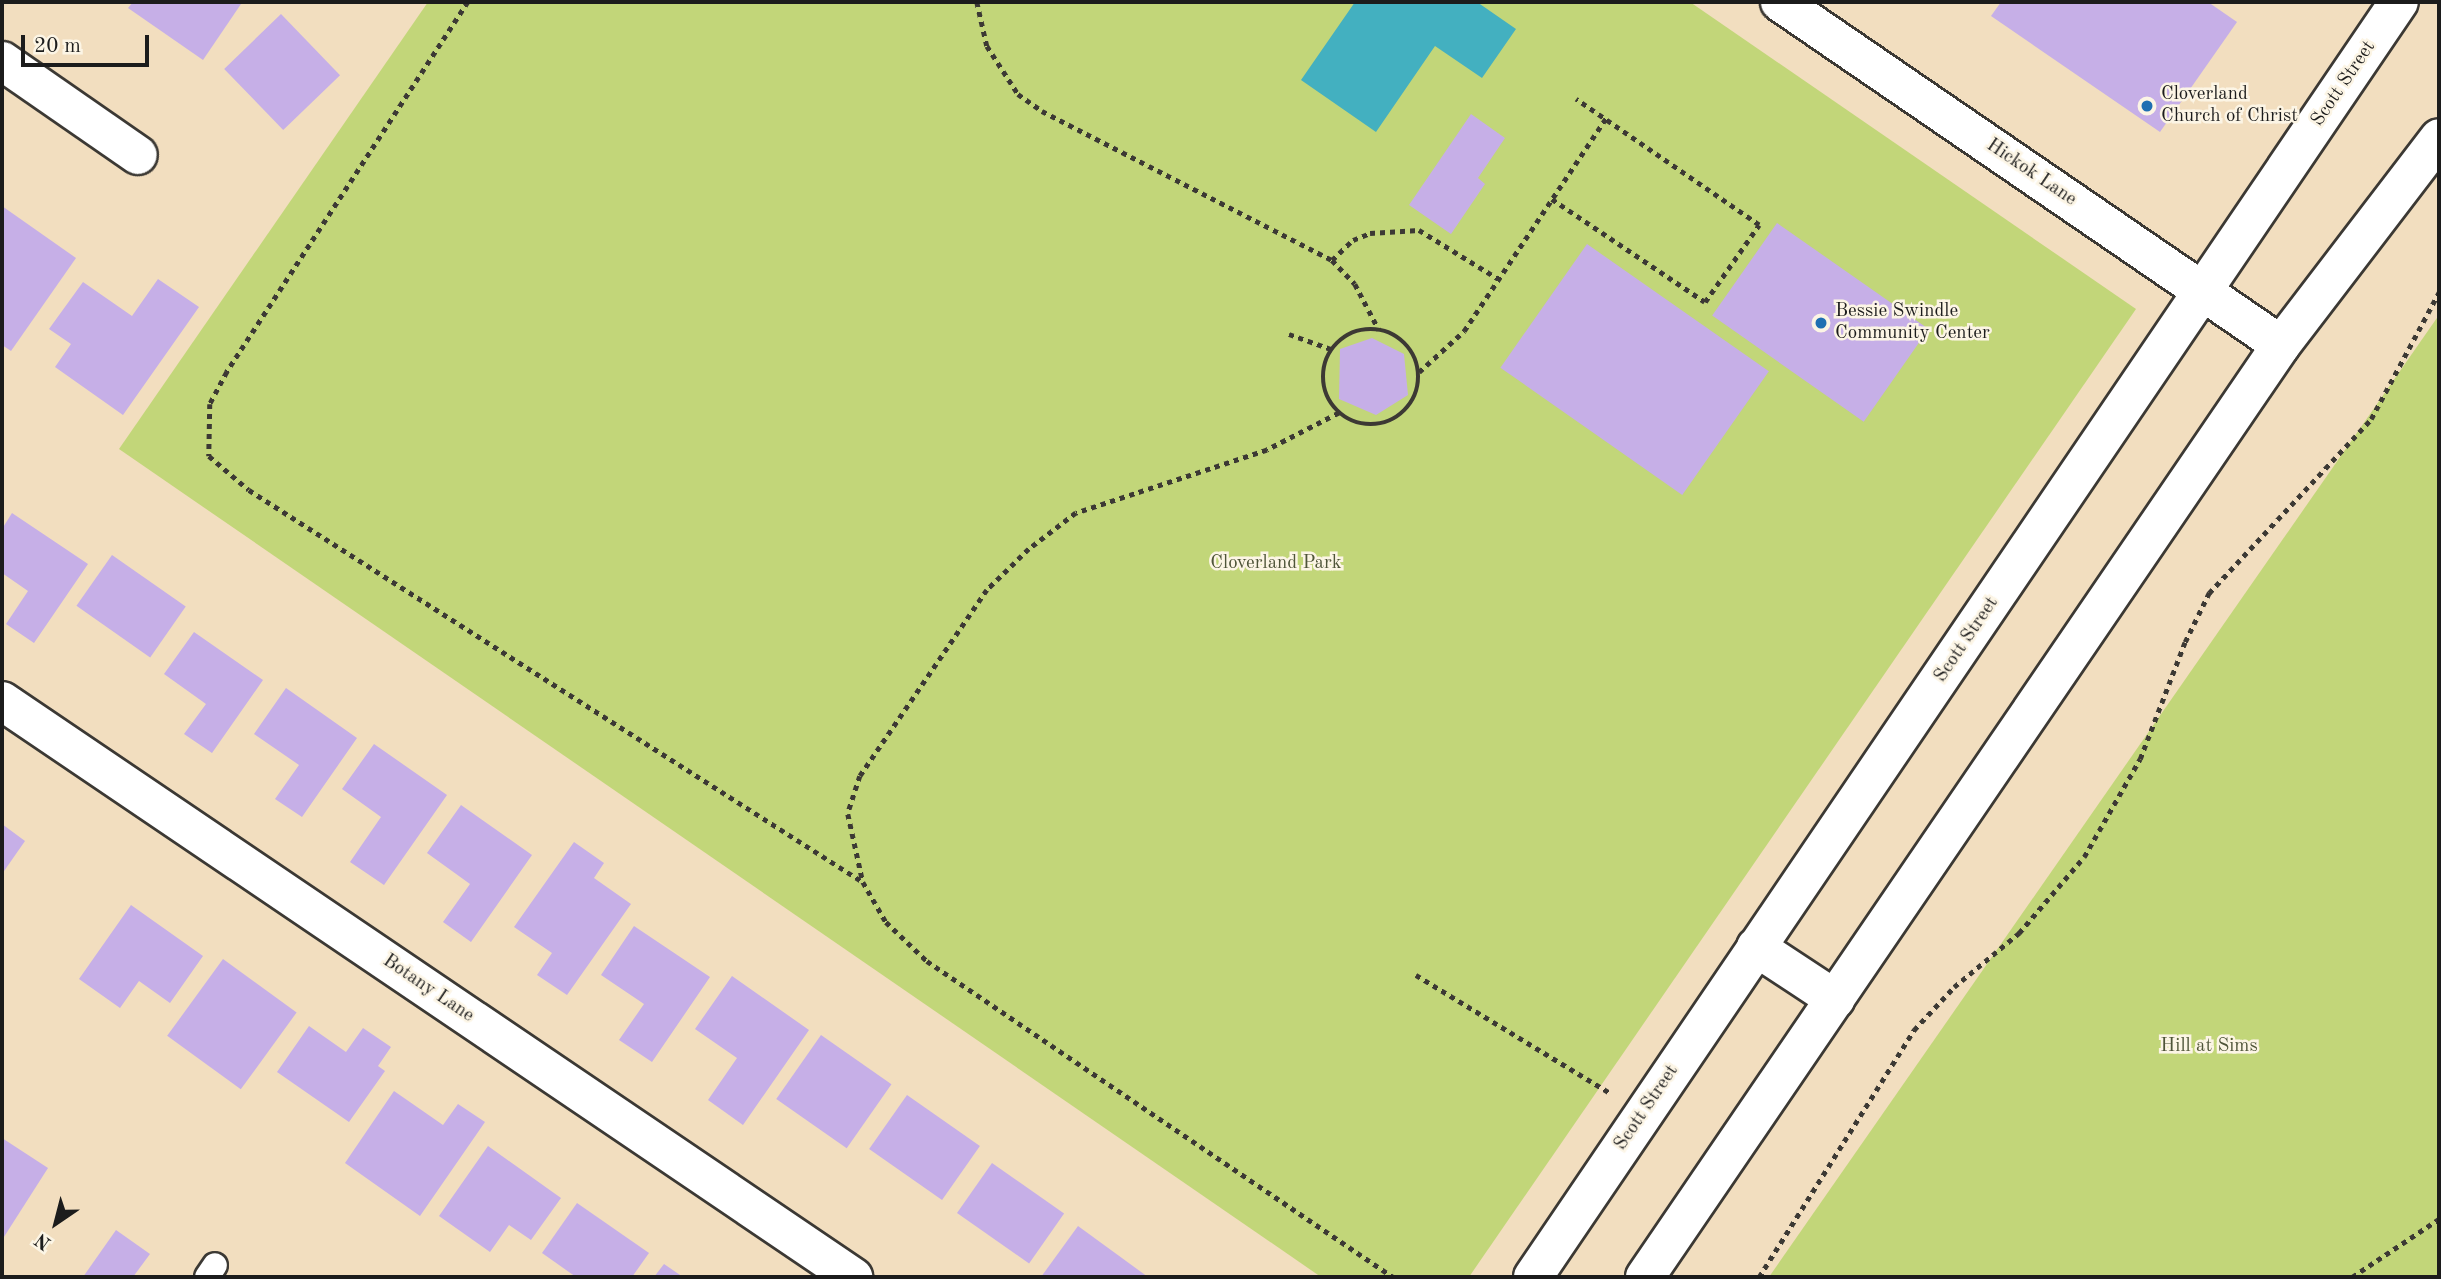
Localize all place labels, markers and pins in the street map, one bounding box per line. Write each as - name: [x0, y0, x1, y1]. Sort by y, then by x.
- place label: Cloverland Church of Christ: [2161, 84, 2298, 128]
- marker: Cloverland Church of Christ: [2139, 98, 2155, 114]
- place label: Bessie Swindle Community Center: [1835, 301, 1990, 345]
- marker: Bessie Swindle Community Center: [1813, 315, 1829, 331]

